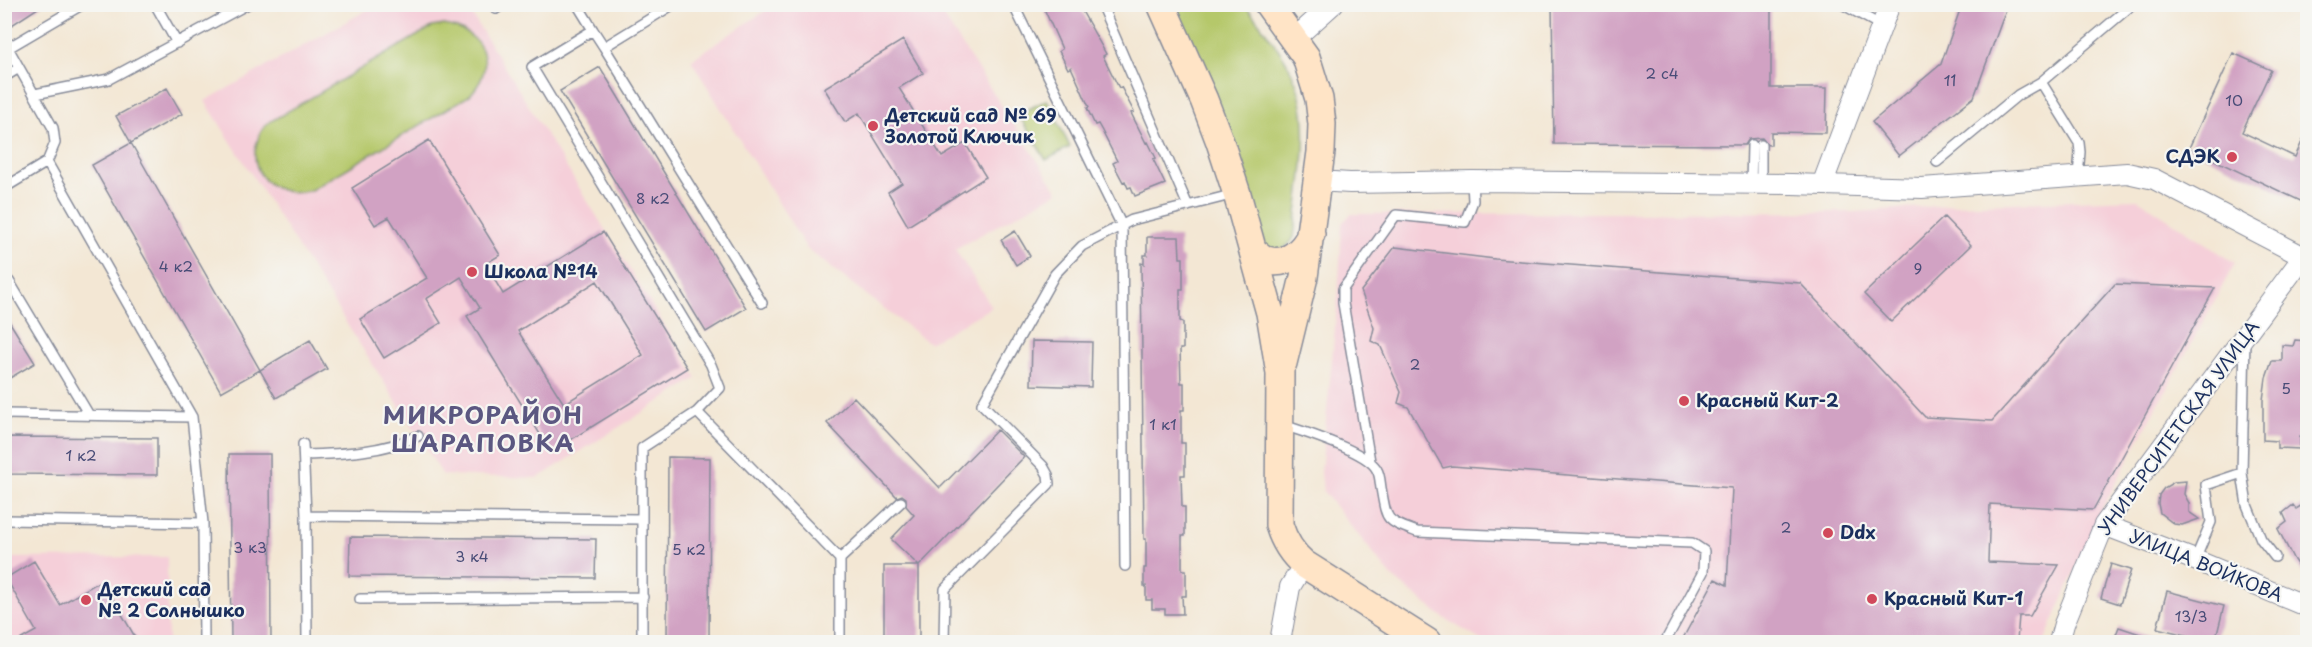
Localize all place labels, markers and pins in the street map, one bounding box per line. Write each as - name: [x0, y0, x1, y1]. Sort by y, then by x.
- place label: Детский сад № 69 Золотой Ключик: [884, 101, 1057, 149]
- marker: Детский сад № 69 Золотой Ключик: [866, 119, 880, 133]
- place label: СДЭК: [2166, 142, 2221, 169]
- marker: СДЭК: [2225, 150, 2239, 164]
- place label: Школа №14: [484, 257, 598, 284]
- marker: Школа №14: [465, 265, 479, 279]
- place label: Красный Кит-2: [1696, 386, 1839, 413]
- marker: Красный Кит-2: [1677, 394, 1691, 408]
- place label: Ddx: [1840, 518, 1876, 545]
- marker: Ddx: [1821, 526, 1835, 540]
- place label: Детский сад № 2 Солнышко: [97, 575, 245, 623]
- place label: Красный Кит-1: [1884, 584, 2024, 611]
- marker: Красный Кит-1: [1865, 592, 1879, 606]
- marker: Детский сад № 2 Солнышко: [79, 593, 93, 607]

